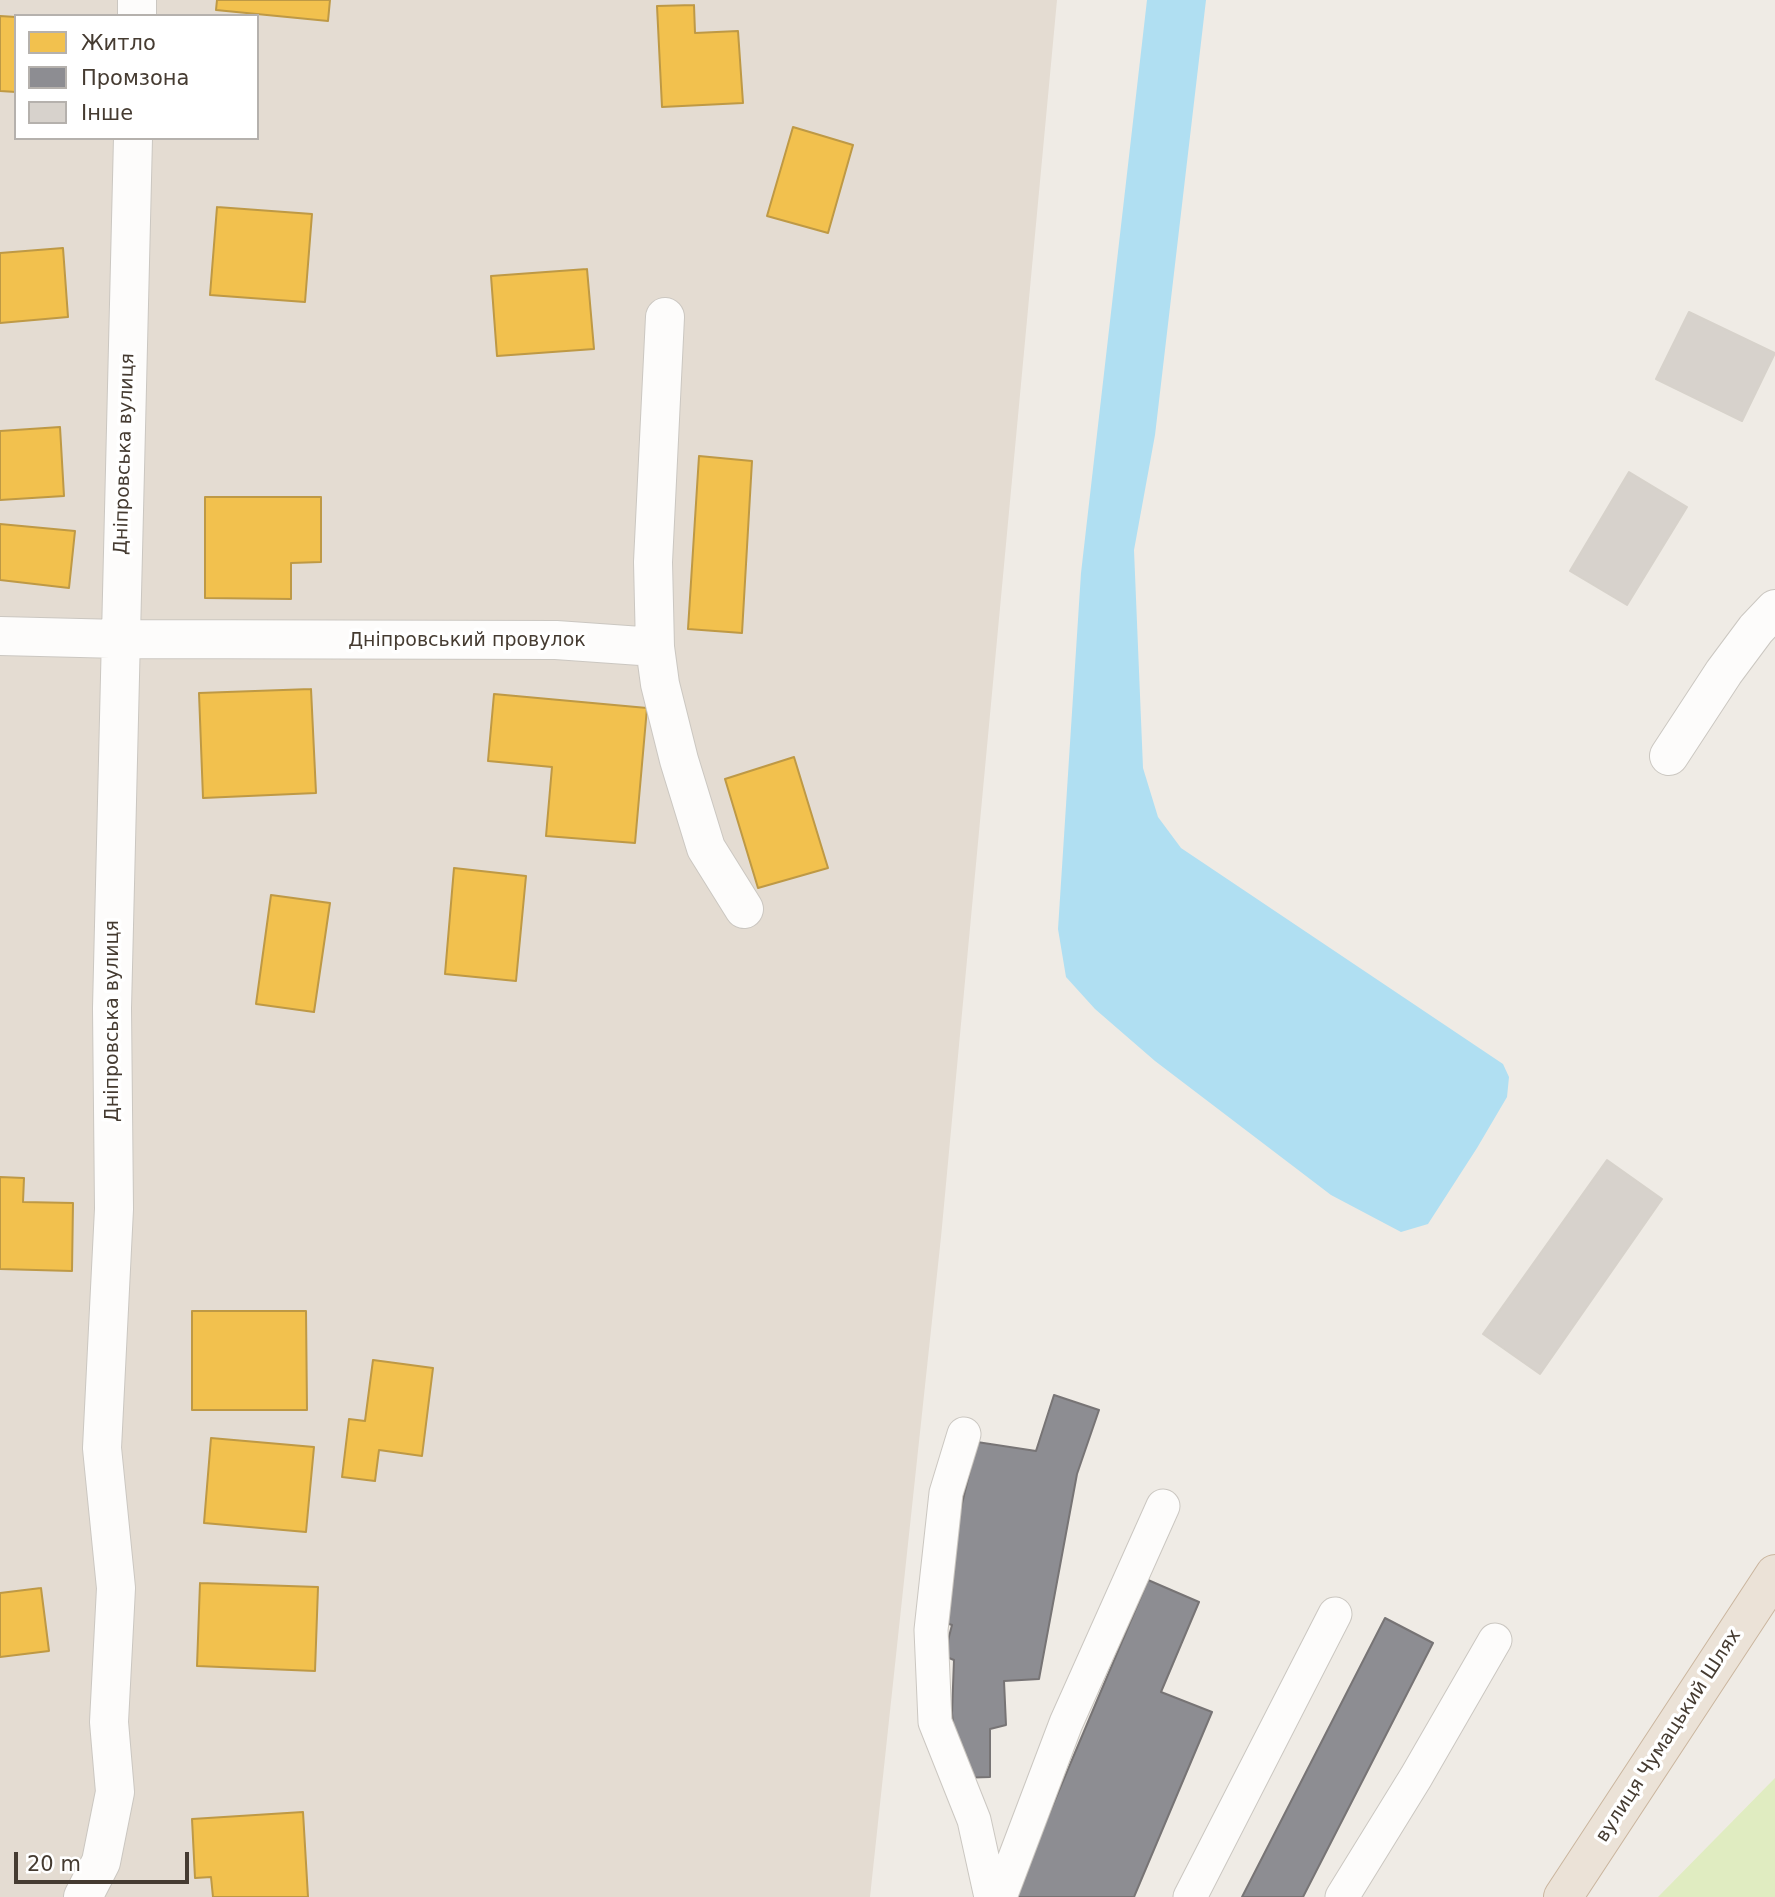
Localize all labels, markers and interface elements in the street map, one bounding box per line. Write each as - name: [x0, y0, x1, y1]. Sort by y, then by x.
- legend: [14, 14, 259, 140]
- text: Житло: [81, 31, 156, 55]
- text: Промзона: [81, 66, 189, 90]
- text: Інше: [81, 101, 133, 125]
- street label: Дніпровська вулиця: [110, 353, 140, 555]
- street label: Дніпровський провулок: [348, 630, 586, 652]
- street label: Дніпровська вулиця: [102, 920, 124, 1122]
- street label: вулиця Чумацький Шлях: [1592, 1625, 1746, 1847]
- scale bar: [18, 1838, 192, 1882]
- text: 20 m: [27, 1852, 81, 1876]

